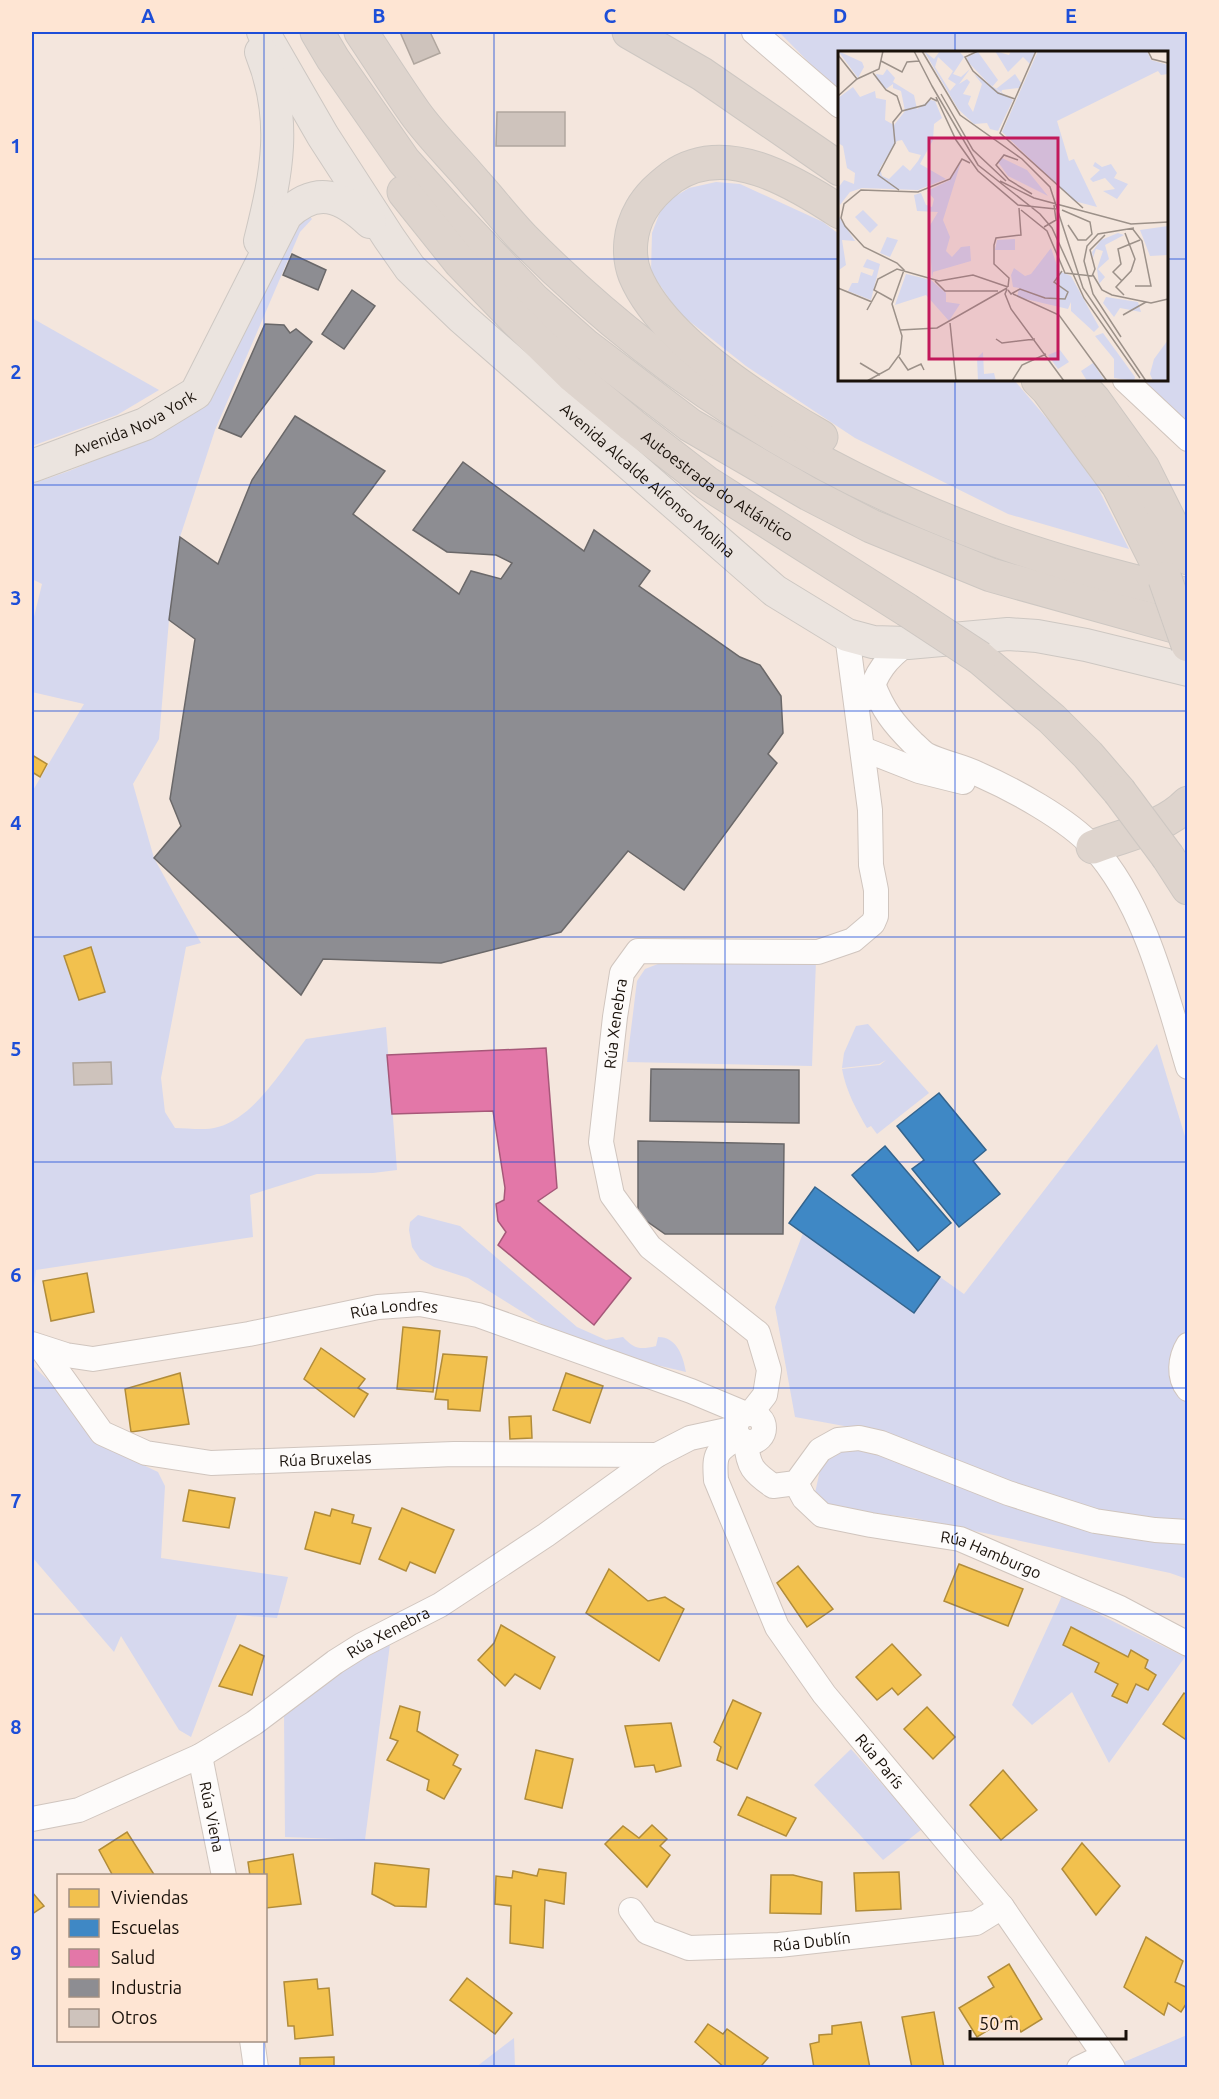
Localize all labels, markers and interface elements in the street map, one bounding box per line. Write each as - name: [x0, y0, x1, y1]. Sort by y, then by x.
- text: A: [141, 4, 155, 27]
- text: B: [372, 4, 386, 27]
- text: C: [604, 4, 617, 27]
- text: D: [833, 4, 847, 27]
- text: E: [1065, 4, 1077, 27]
- inset map: [838, 51, 1168, 381]
- text: 1: [10, 134, 22, 157]
- text: 2: [10, 360, 22, 383]
- street label: Avenida Nova York: [70, 387, 199, 459]
- street label: Avenida Alcalde Alfonso Molina: [557, 399, 739, 561]
- street label: Autoestrada do Atlántico: [638, 427, 797, 545]
- text: 3: [10, 586, 22, 609]
- text: 4: [10, 811, 22, 834]
- street label: Rúa Xenebra: [600, 977, 630, 1070]
- text: 5: [10, 1037, 22, 1060]
- text: 6: [10, 1263, 22, 1286]
- street label: Rúa Londres: [348, 1295, 440, 1322]
- street label: Rúa Bruxelas: [279, 1448, 372, 1469]
- text: 7: [10, 1489, 22, 1512]
- street label: Rúa Hamburgo: [939, 1527, 1044, 1582]
- street label: Rúa Xenebra: [343, 1603, 433, 1661]
- text: 8: [10, 1715, 22, 1738]
- street label: Rúa París: [852, 1730, 908, 1792]
- street label: Rúa Viena: [196, 1780, 228, 1854]
- legend: [57, 1874, 267, 2042]
- text: Viviendas: [111, 1887, 188, 1907]
- text: Escuelas: [111, 1917, 179, 1937]
- street label: Rúa Dublín: [772, 1928, 851, 1954]
- text: 9: [10, 1941, 22, 1964]
- text: Salud: [111, 1947, 155, 1967]
- text: Industria: [111, 1977, 182, 1997]
- scale bar: [970, 2003, 1126, 2041]
- text: Otros: [111, 2007, 157, 2027]
- text: 50 m: [979, 2013, 1019, 2033]

